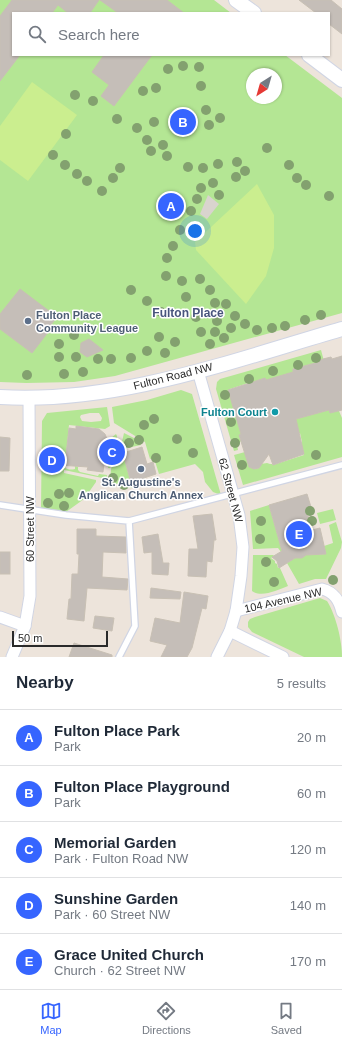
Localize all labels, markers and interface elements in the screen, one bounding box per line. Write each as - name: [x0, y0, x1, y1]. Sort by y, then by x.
- search box: [12, 12, 330, 56]
- icon: search: [26, 23, 48, 45]
- text: Search here: [58, 26, 140, 43]
- north arrow: [246, 68, 282, 104]
- pin: B: [170, 107, 196, 137]
- pin: A: [158, 191, 184, 221]
- your location: [185, 221, 205, 241]
- district label: Fulton Place: [152, 306, 224, 320]
- place label: Fulton Place Community League: [36, 309, 138, 334]
- marker: Fulton Place Community League: [23, 316, 33, 326]
- street label: Fulton Road NW: [132, 360, 214, 392]
- place label: Fulton Court: [201, 406, 267, 418]
- marker: Fulton Court: [270, 407, 280, 417]
- pin: C: [99, 437, 125, 467]
- pin: D: [39, 445, 65, 475]
- street label: 62 Street NW: [217, 457, 245, 524]
- marker: St. Augustine's Anglican Church Annex: [136, 464, 146, 474]
- place label: St. Augustine's Anglican Church Annex: [79, 476, 204, 501]
- street label: 60 Street NW: [24, 495, 36, 562]
- pin: E: [286, 519, 312, 549]
- street label: 104 Avenue NW: [243, 585, 324, 615]
- scale bar: [12, 629, 108, 648]
- text: 50 m: [18, 632, 42, 644]
- text: Nearby: [16, 673, 74, 692]
- text: 5 results: [277, 676, 326, 691]
- text: Fulton Place Park: [54, 722, 180, 739]
- text: A: [24, 730, 34, 745]
- text: 20 m: [297, 730, 326, 745]
- text: Park: [54, 739, 81, 754]
- text: Fulton Place Playground: [54, 778, 230, 795]
- text: B: [24, 786, 34, 801]
- text: 60 m: [297, 786, 326, 801]
- text: Park: [54, 795, 81, 810]
- text: Memorial Garden: [54, 834, 177, 851]
- text: C: [24, 842, 34, 857]
- text: 120 m: [290, 842, 326, 857]
- text: Park · Fulton Road NW: [54, 851, 188, 866]
- text: Sunshine Garden: [54, 890, 178, 907]
- text: D: [24, 898, 34, 913]
- text: 140 m: [290, 898, 326, 913]
- text: Park · 60 Street NW: [54, 907, 170, 922]
- text: Grace United Church: [54, 946, 204, 963]
- text: E: [25, 954, 33, 969]
- text: 170 m: [290, 954, 326, 969]
- text: Church · 62 Street NW: [54, 963, 186, 978]
- tab: Map: [40, 1000, 62, 1036]
- tab: Directions: [142, 1000, 191, 1036]
- tab: Saved: [271, 1000, 302, 1036]

